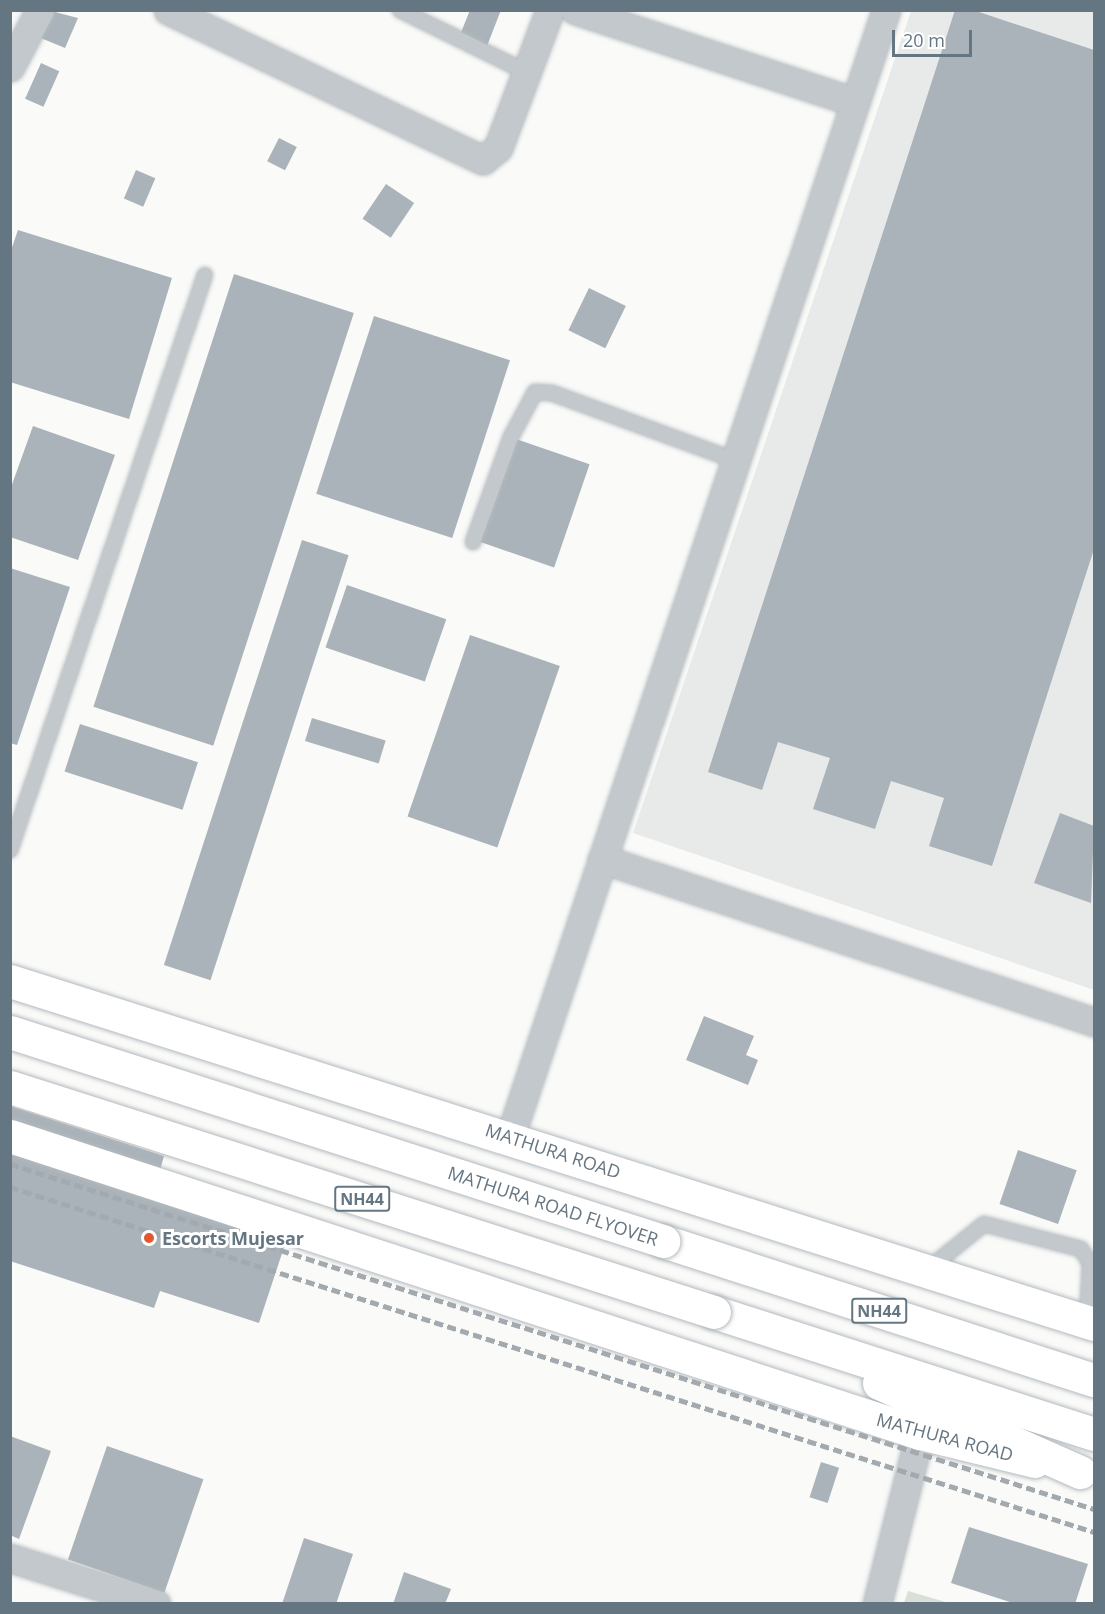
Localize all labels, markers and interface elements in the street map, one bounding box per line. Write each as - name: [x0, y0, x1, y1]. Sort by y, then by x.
- scale bar: [895, 18, 974, 56]
- text: 20 m: [903, 28, 945, 52]
- street label: MATHURA ROAD: [483, 1119, 623, 1183]
- street label: MATHURA ROAD FLYOVER: [445, 1162, 661, 1250]
- road number: NH44: [334, 1186, 391, 1212]
- place label: Escorts Mujesar: [162, 1227, 304, 1249]
- marker: Escorts Mujesar: [140, 1229, 158, 1247]
- road number: NH44: [850, 1298, 908, 1324]
- street label: MATHURA ROAD: [874, 1408, 1016, 1466]

